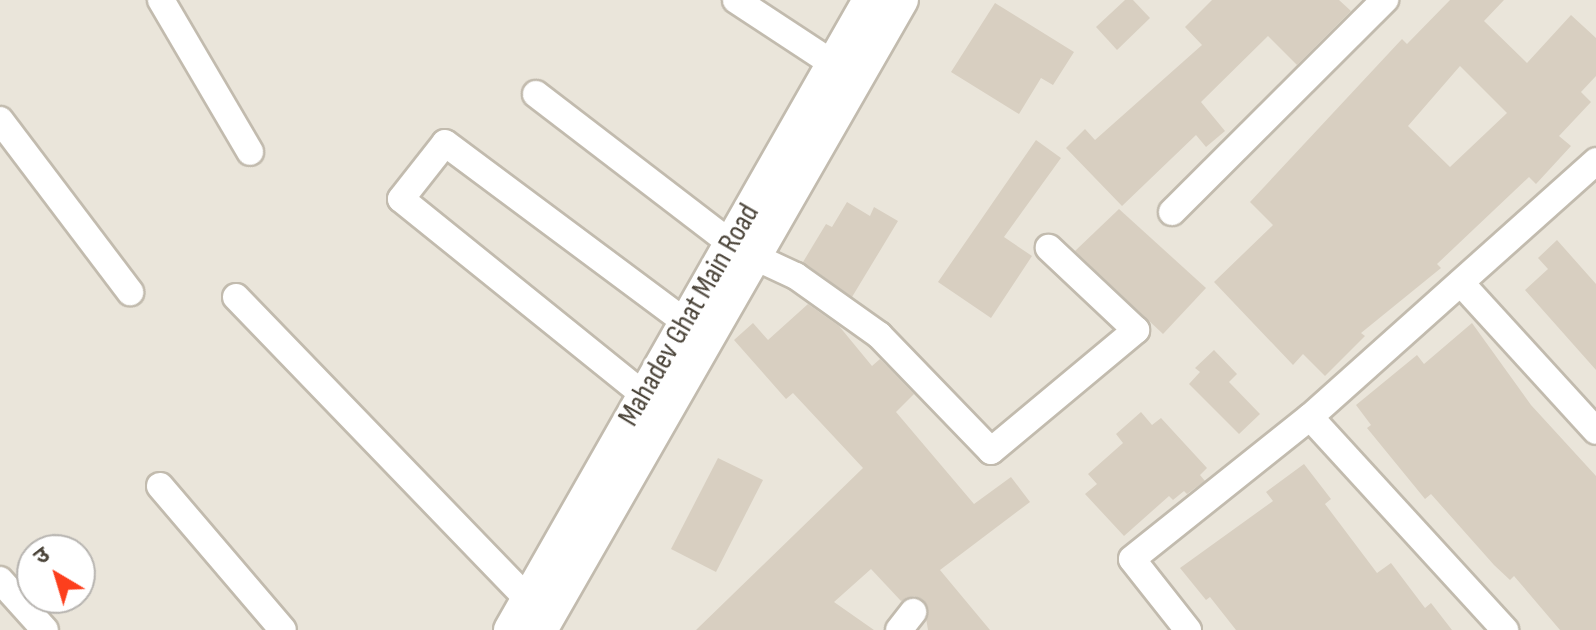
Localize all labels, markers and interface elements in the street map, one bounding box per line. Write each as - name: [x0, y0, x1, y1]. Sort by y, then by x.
- street label: Mahadev Ghat Main Road: [611, 198, 767, 432]
- north arrow: [16, 534, 96, 614]
- text: उ: [29, 542, 56, 571]

